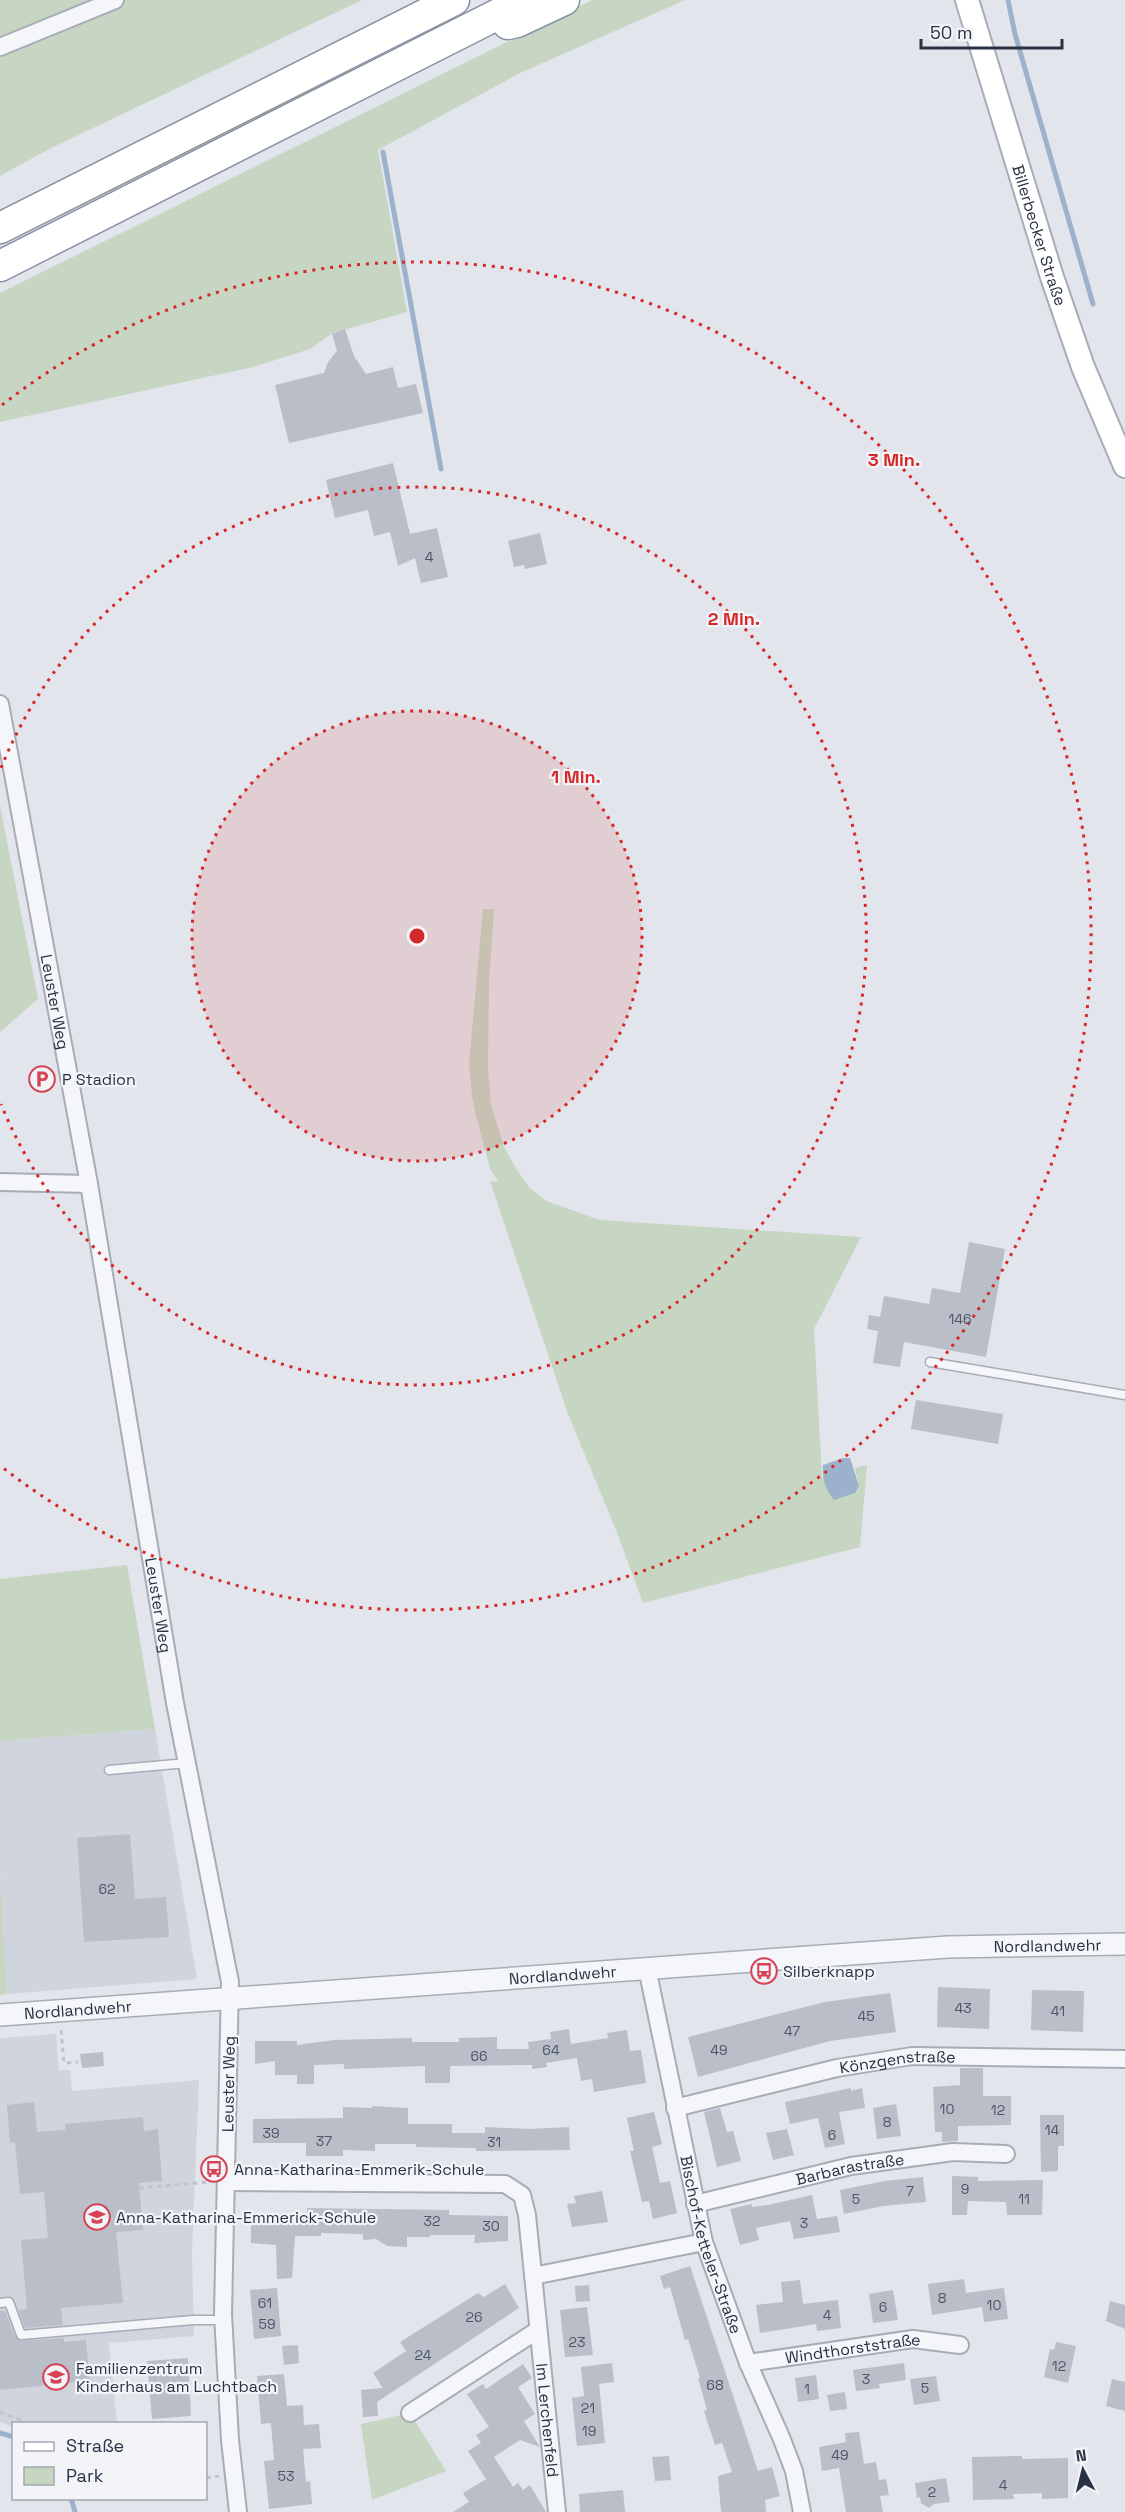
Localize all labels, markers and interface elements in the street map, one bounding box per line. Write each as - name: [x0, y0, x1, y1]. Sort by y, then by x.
- scale bar: [921, 12, 1062, 50]
- text: 50 m: [930, 21, 972, 44]
- street label: Billerbecker Straße: [1007, 162, 1071, 309]
- text: 3 Min.: [868, 448, 920, 471]
- house number: 4: [425, 548, 434, 566]
- text: 2 Min.: [708, 607, 760, 630]
- text: 1 Min.: [551, 765, 601, 788]
- centre of rings: [407, 926, 427, 946]
- street label: Leuster Weg: [36, 953, 74, 1051]
- parking icon: P Stadion: [27, 1064, 57, 1094]
- place label: P Stadion: [62, 1069, 136, 1090]
- house number: 146: [948, 1310, 972, 1328]
- street label: Leuster Weg: [140, 1556, 177, 1654]
- house number: 62: [99, 1880, 115, 1898]
- street label: Nordlandwehr: [993, 1934, 1102, 1957]
- bus stop icon: Silberknapp: [749, 1956, 779, 1986]
- street label: Nordlandwehr: [508, 1961, 617, 1989]
- place label: Silberknapp: [783, 1961, 875, 1982]
- street label: Nordlandwehr: [23, 1996, 132, 2024]
- house number: 43: [954, 1999, 972, 2017]
- house number: 41: [1051, 2002, 1065, 2020]
- house number: 45: [857, 2007, 875, 2025]
- house number: 47: [784, 2022, 800, 2040]
- street label: Leuster Weg: [217, 2036, 240, 2132]
- house number: 64: [542, 2041, 560, 2059]
- house number: 49: [710, 2041, 728, 2059]
- street label: Könzgenstraße: [838, 2046, 956, 2078]
- house number: 66: [470, 2047, 488, 2065]
- house number: 10: [940, 2100, 954, 2118]
- house number: 12: [991, 2101, 1005, 2119]
- house number: 8: [883, 2113, 892, 2131]
- house number: 14: [1045, 2121, 1060, 2139]
- house number: 39: [262, 2124, 280, 2142]
- house number: 6: [828, 2126, 836, 2144]
- house number: 37: [316, 2132, 332, 2150]
- house number: 31: [487, 2133, 501, 2151]
- street label: Barbarastraße: [793, 2149, 906, 2190]
- street label: Bischof-Ketteler-Straße: [675, 2153, 746, 2337]
- bus stop icon: Anna-Katharina-Emmerik-Schule: [199, 2154, 229, 2184]
- place label: Anna-Katharina-Emmerik-Schule: [234, 2159, 485, 2180]
- house number: 9: [961, 2180, 969, 2198]
- house number: 7: [906, 2182, 914, 2200]
- house number: 5: [852, 2190, 860, 2208]
- house number: 11: [1018, 2190, 1030, 2208]
- school or university icon: Anna-Katharina-Emmerick-Schule: [82, 2202, 112, 2232]
- place label: Anna-Katharina-Emmerick-Schule: [116, 2207, 376, 2228]
- house number: 32: [424, 2212, 440, 2230]
- house number: 3: [800, 2214, 808, 2232]
- house number: 30: [482, 2217, 500, 2235]
- house number: 8: [938, 2289, 947, 2307]
- house number: 61: [258, 2294, 272, 2312]
- house number: 10: [987, 2296, 1001, 2314]
- house number: 6: [879, 2298, 887, 2316]
- house number: 4: [823, 2306, 832, 2324]
- house number: 26: [465, 2308, 483, 2326]
- house number: 59: [259, 2315, 275, 2333]
- street label: Windthorststraße: [784, 2329, 922, 2368]
- house number: 23: [569, 2333, 585, 2351]
- house number: 24: [415, 2346, 432, 2364]
- house number: 12: [1052, 2357, 1066, 2375]
- place label: Familienzentrum Kinderhaus am Luchtbach: [76, 2358, 277, 2397]
- school or university icon: Familienzentrum Kinderhaus am Luchtbach: [41, 2362, 71, 2392]
- street label: Im Lerchenfeld: [531, 2362, 563, 2478]
- house number: 3: [862, 2370, 870, 2388]
- house number: 68: [706, 2376, 724, 2394]
- house number: 5: [921, 2379, 929, 2397]
- house number: 1: [804, 2380, 810, 2398]
- house number: 21: [581, 2399, 595, 2417]
- legend: [12, 2422, 207, 2500]
- house number: 19: [582, 2422, 596, 2440]
- text: Straße: [66, 2434, 124, 2457]
- north arrow: [1053, 2440, 1113, 2500]
- text: N: [1075, 2445, 1088, 2467]
- house number: 49: [831, 2446, 849, 2464]
- text: Park: [66, 2464, 104, 2487]
- house number: 53: [278, 2467, 294, 2485]
- house number: 4: [999, 2476, 1008, 2494]
- house number: 2: [928, 2483, 936, 2501]

